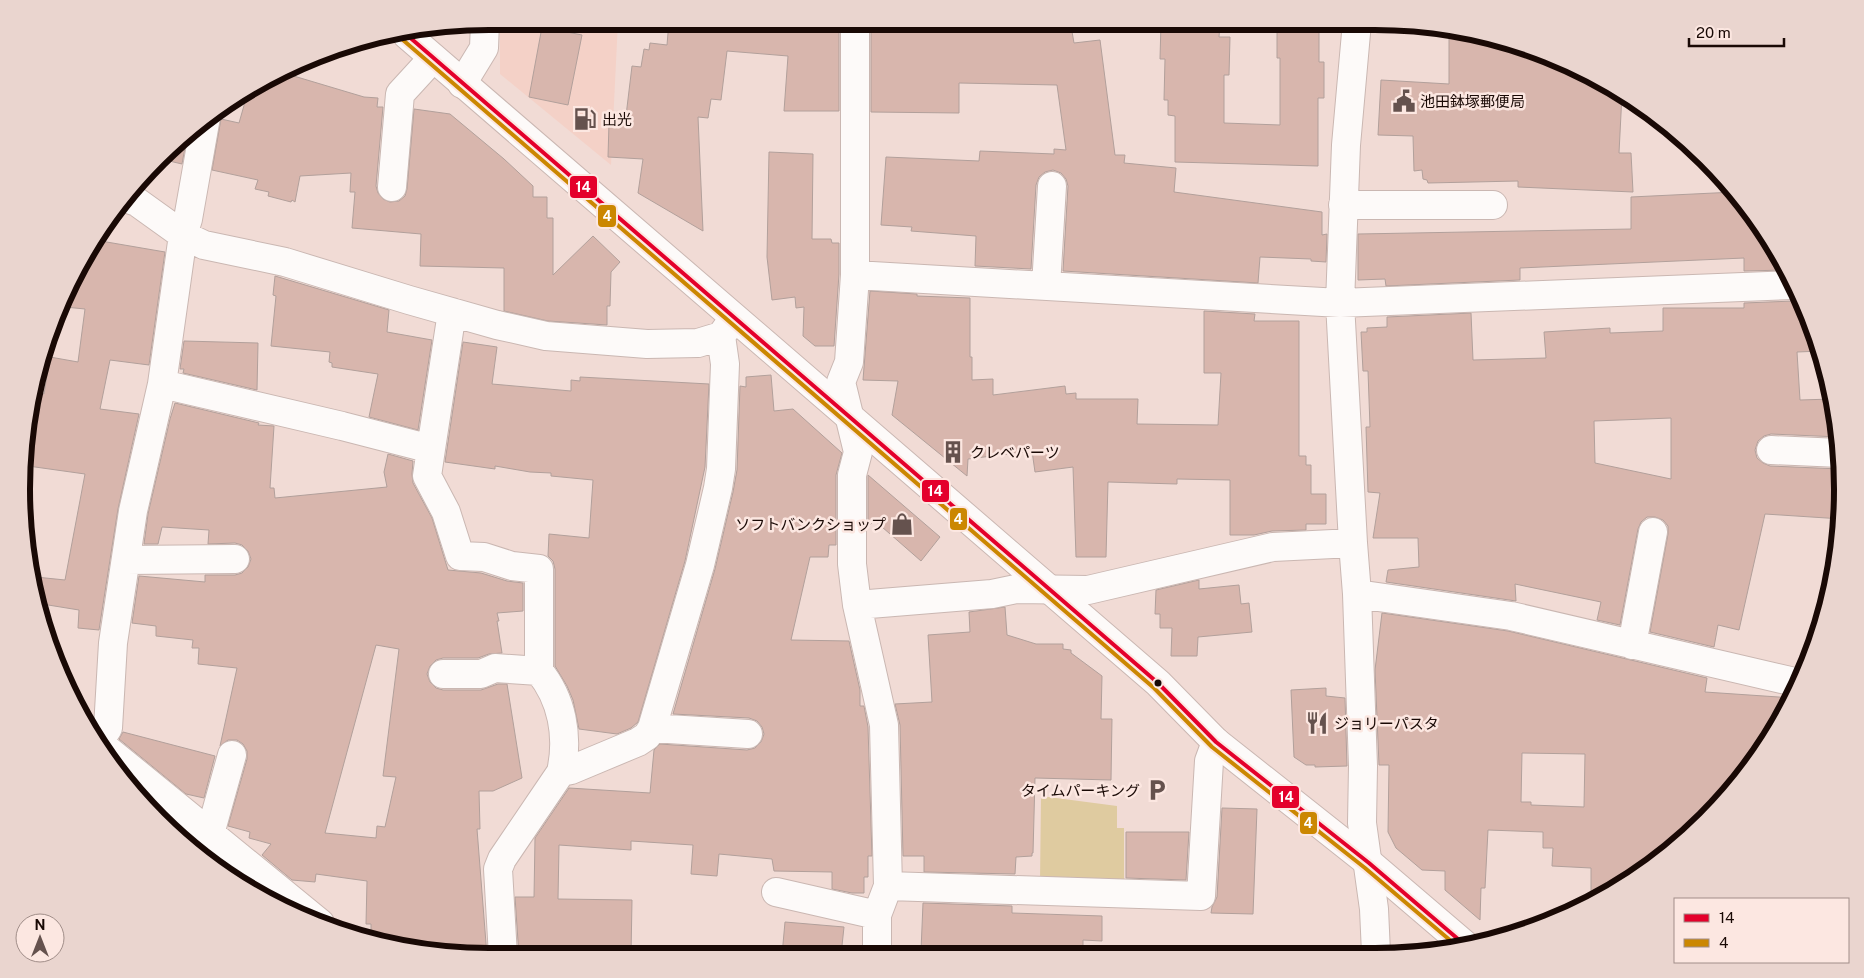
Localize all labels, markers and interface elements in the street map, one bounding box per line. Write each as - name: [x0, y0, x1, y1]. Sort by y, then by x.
- scale bar: [1689, 15, 1784, 47]
- text: 20 m: [1696, 24, 1731, 41]
- public building icon: 池田鉢塚郵便局: [1391, 88, 1417, 114]
- place label: 池田鉢塚郵便局: [1420, 93, 1525, 110]
- fuel station icon: 出光: [572, 106, 598, 132]
- place label: 出光: [602, 111, 632, 128]
- line badge: 14: [569, 175, 598, 199]
- text: 14: [575, 179, 591, 195]
- line badge: 4: [597, 204, 617, 228]
- text: 4: [602, 208, 612, 224]
- building icon: クレベパーツ: [940, 439, 966, 465]
- place label: クレベパーツ: [970, 444, 1060, 461]
- line badge: 14: [921, 479, 950, 503]
- text: 14: [927, 483, 943, 499]
- line badge: 4: [949, 507, 968, 531]
- shop icon: ソフトバンクショップ: [889, 511, 915, 537]
- text: 4: [953, 511, 963, 527]
- place label: ソフトバンクショップ: [735, 516, 886, 533]
- unlabelled marker: [1153, 678, 1163, 688]
- restaurant icon: ジョリーパスタ: [1304, 710, 1330, 736]
- place label: ジョリーパスタ: [1334, 715, 1439, 732]
- parking icon: タイムパーキング: [1144, 777, 1170, 803]
- place label: タイムパーキング: [1021, 782, 1140, 799]
- line badge: 14: [1271, 785, 1300, 809]
- text: 14: [1278, 789, 1294, 805]
- line badge: 4: [1299, 811, 1318, 835]
- text: 4: [1303, 815, 1313, 831]
- legend: [1674, 898, 1849, 963]
- text: 14: [1719, 909, 1735, 926]
- north arrow: [15, 913, 65, 963]
- text: N: [35, 917, 45, 933]
- text: 4: [1719, 934, 1728, 951]

